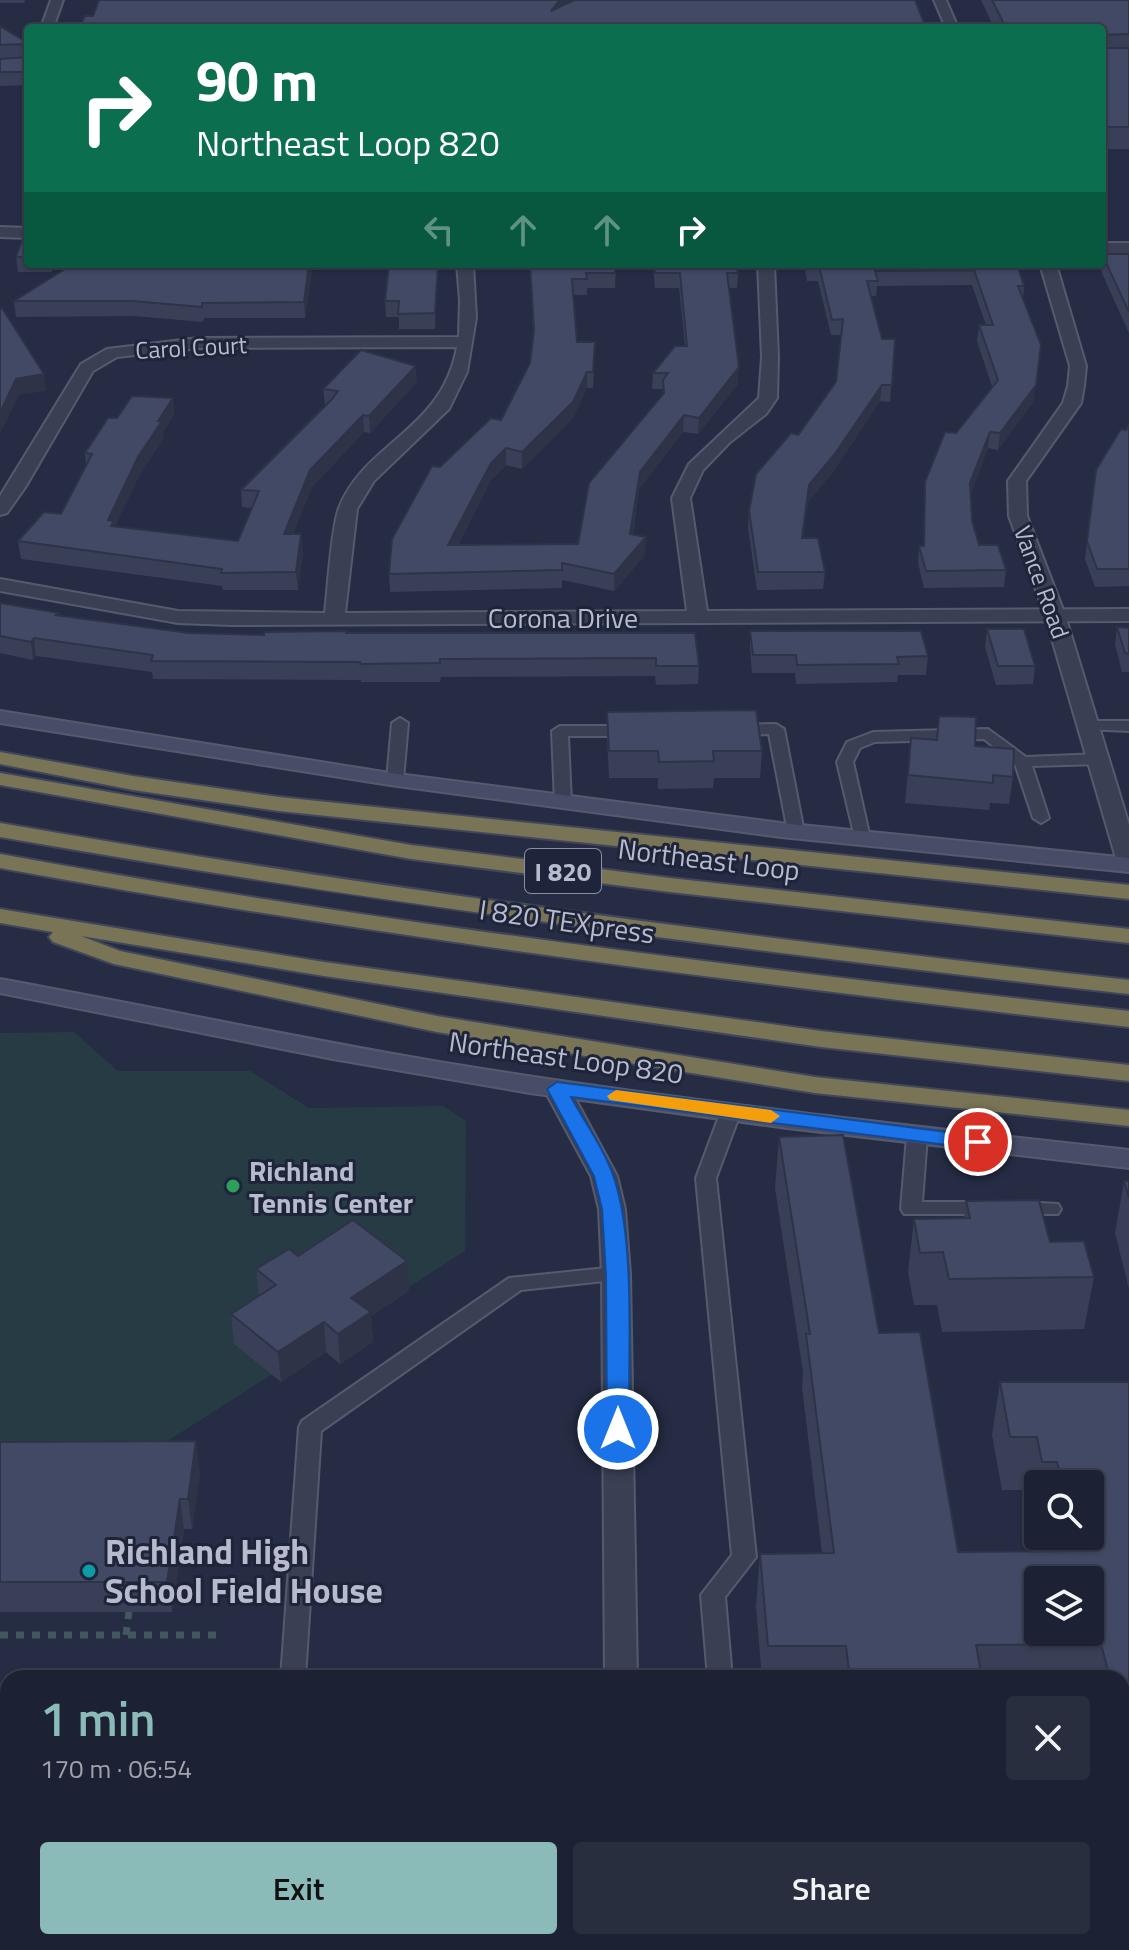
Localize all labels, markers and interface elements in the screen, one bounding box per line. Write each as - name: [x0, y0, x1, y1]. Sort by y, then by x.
- text: 90 m: [196, 38, 318, 123]
- icon: right: [64, 56, 168, 160]
- text: Northeast Loop 820: [196, 115, 500, 170]
- icon: left: [417, 208, 461, 252]
- icon: ahead: [501, 208, 545, 252]
- icon: ahead: [585, 208, 629, 252]
- icon: right: [669, 208, 713, 252]
- street label: Carol Court: [134, 326, 248, 368]
- street label: Vance Road: [1005, 520, 1079, 644]
- street label: Corona Drive: [488, 596, 638, 639]
- street label: Northeast Loop: [616, 827, 802, 891]
- road number: I 820: [525, 849, 601, 893]
- street label: I 820 TEXpress: [477, 887, 657, 955]
- street label: Northeast Loop 820: [446, 1019, 686, 1095]
- pin: [944, 1108, 1012, 1176]
- icon: arrive: [956, 1120, 1000, 1164]
- place label: Richland Tennis Center: [249, 1149, 413, 1224]
- marker: Richland Tennis Center: [224, 1177, 242, 1195]
- position arrow: [576, 1387, 660, 1471]
- map controls: [1024, 1470, 1104, 1646]
- button: search: [1024, 1470, 1104, 1550]
- place label: Richland High School Field House: [105, 1525, 383, 1616]
- marker: Richland High School Field House: [80, 1562, 98, 1580]
- button: layers: [1024, 1566, 1104, 1646]
- text: 1 min: [40, 1682, 155, 1755]
- button: close: [1006, 1696, 1090, 1780]
- text: 170 m · 06:54: [40, 1749, 192, 1788]
- button: Exit: [40, 1842, 557, 1934]
- button: Share: [573, 1842, 1090, 1934]

